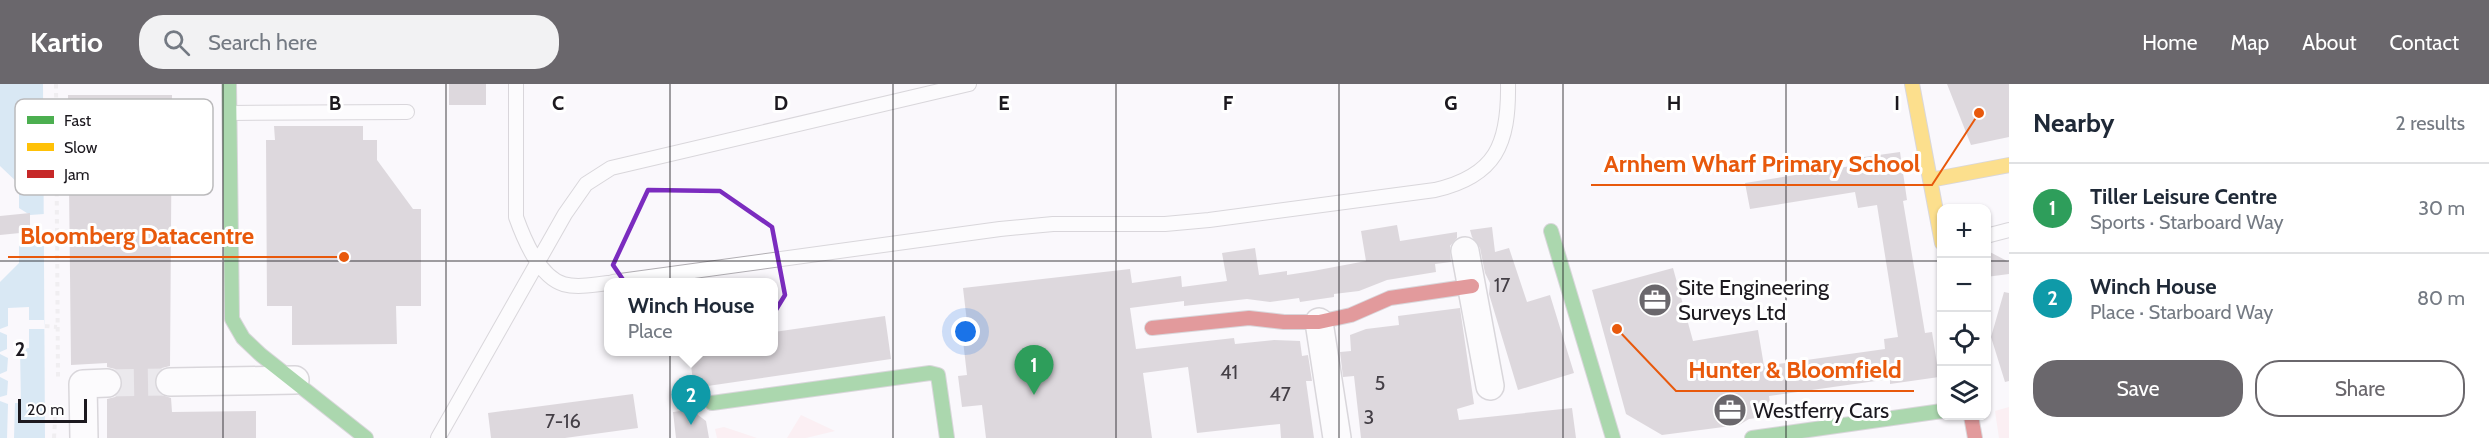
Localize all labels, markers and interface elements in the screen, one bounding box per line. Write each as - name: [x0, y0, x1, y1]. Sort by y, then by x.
- search box: [139, 15, 559, 69]
- text: Kartio: [30, 25, 103, 59]
- icon: search: [160, 26, 193, 59]
- text: Search here: [208, 29, 317, 56]
- text: Home: [2142, 30, 2198, 55]
- text: Map: [2231, 30, 2269, 55]
- text: About: [2302, 30, 2356, 55]
- text: Contact: [2389, 30, 2459, 55]
- text: B: [329, 91, 341, 115]
- text: C: [552, 91, 564, 115]
- text: D: [774, 91, 788, 115]
- text: E: [998, 91, 1010, 115]
- text: F: [1223, 91, 1234, 115]
- text: G: [1444, 91, 1458, 115]
- text: H: [1667, 91, 1681, 115]
- text: I: [1894, 91, 1900, 115]
- legend: [15, 99, 213, 195]
- text: Nearby: [2033, 107, 2114, 139]
- text: Fast: [64, 111, 92, 130]
- text: 2 results: [2395, 111, 2465, 135]
- text: Slow: [64, 138, 98, 157]
- callout: Arnhem Wharf Primary School: [1591, 143, 1932, 185]
- text: Arnhem Wharf Primary School: [1604, 149, 1920, 178]
- text: Jam: [63, 165, 90, 184]
- text: Tiller Leisure Centre: [2090, 183, 2277, 210]
- text: 1: [2049, 196, 2056, 220]
- text: 30 m: [2418, 196, 2465, 220]
- map controls: [1937, 204, 1991, 420]
- button: +: [1937, 204, 1991, 258]
- text: Sports · Starboard Way: [2090, 210, 2284, 234]
- callout: Bloomberg Datacentre: [8, 215, 266, 257]
- text: Bloomberg Datacentre: [20, 221, 254, 250]
- button: −: [1937, 258, 1991, 312]
- house number: 17: [1494, 273, 1510, 297]
- text: Winch House: [2090, 273, 2217, 300]
- place label: Site Engineering Surveys Ltd: [1678, 274, 1830, 326]
- popup: [604, 278, 778, 356]
- office icon: Site Engineering Surveys Ltd: [1637, 282, 1673, 318]
- text: 2: [2047, 286, 2058, 310]
- text: 80 m: [2417, 286, 2465, 310]
- text: Winch House: [628, 292, 754, 319]
- text: Place · Starboard Way: [2090, 300, 2273, 324]
- button: locate: [1937, 312, 1991, 366]
- your location: [951, 317, 980, 346]
- text: Place: [628, 319, 673, 343]
- text: 2: [15, 337, 25, 361]
- pin: 1: [1014, 346, 1054, 395]
- callout: Hunter & Bloomfield: [1676, 349, 1914, 391]
- text: Hunter & Bloomfield: [1688, 355, 1902, 384]
- house number: 41: [1220, 360, 1238, 384]
- button: Save: [2033, 360, 2243, 417]
- button: Share: [2255, 360, 2465, 417]
- button: layers: [1937, 366, 1991, 420]
- house number: 5: [1375, 371, 1385, 395]
- pin: 2: [672, 376, 710, 425]
- house number: 47: [1269, 382, 1291, 406]
- office icon: Westferry Cars: [1712, 392, 1748, 428]
- scale bar: [18, 396, 87, 424]
- place label: Westferry Cars: [1753, 397, 1889, 424]
- text: 20 m: [27, 400, 64, 419]
- house number: 3: [1364, 405, 1374, 429]
- house number: 7-16: [545, 409, 581, 433]

